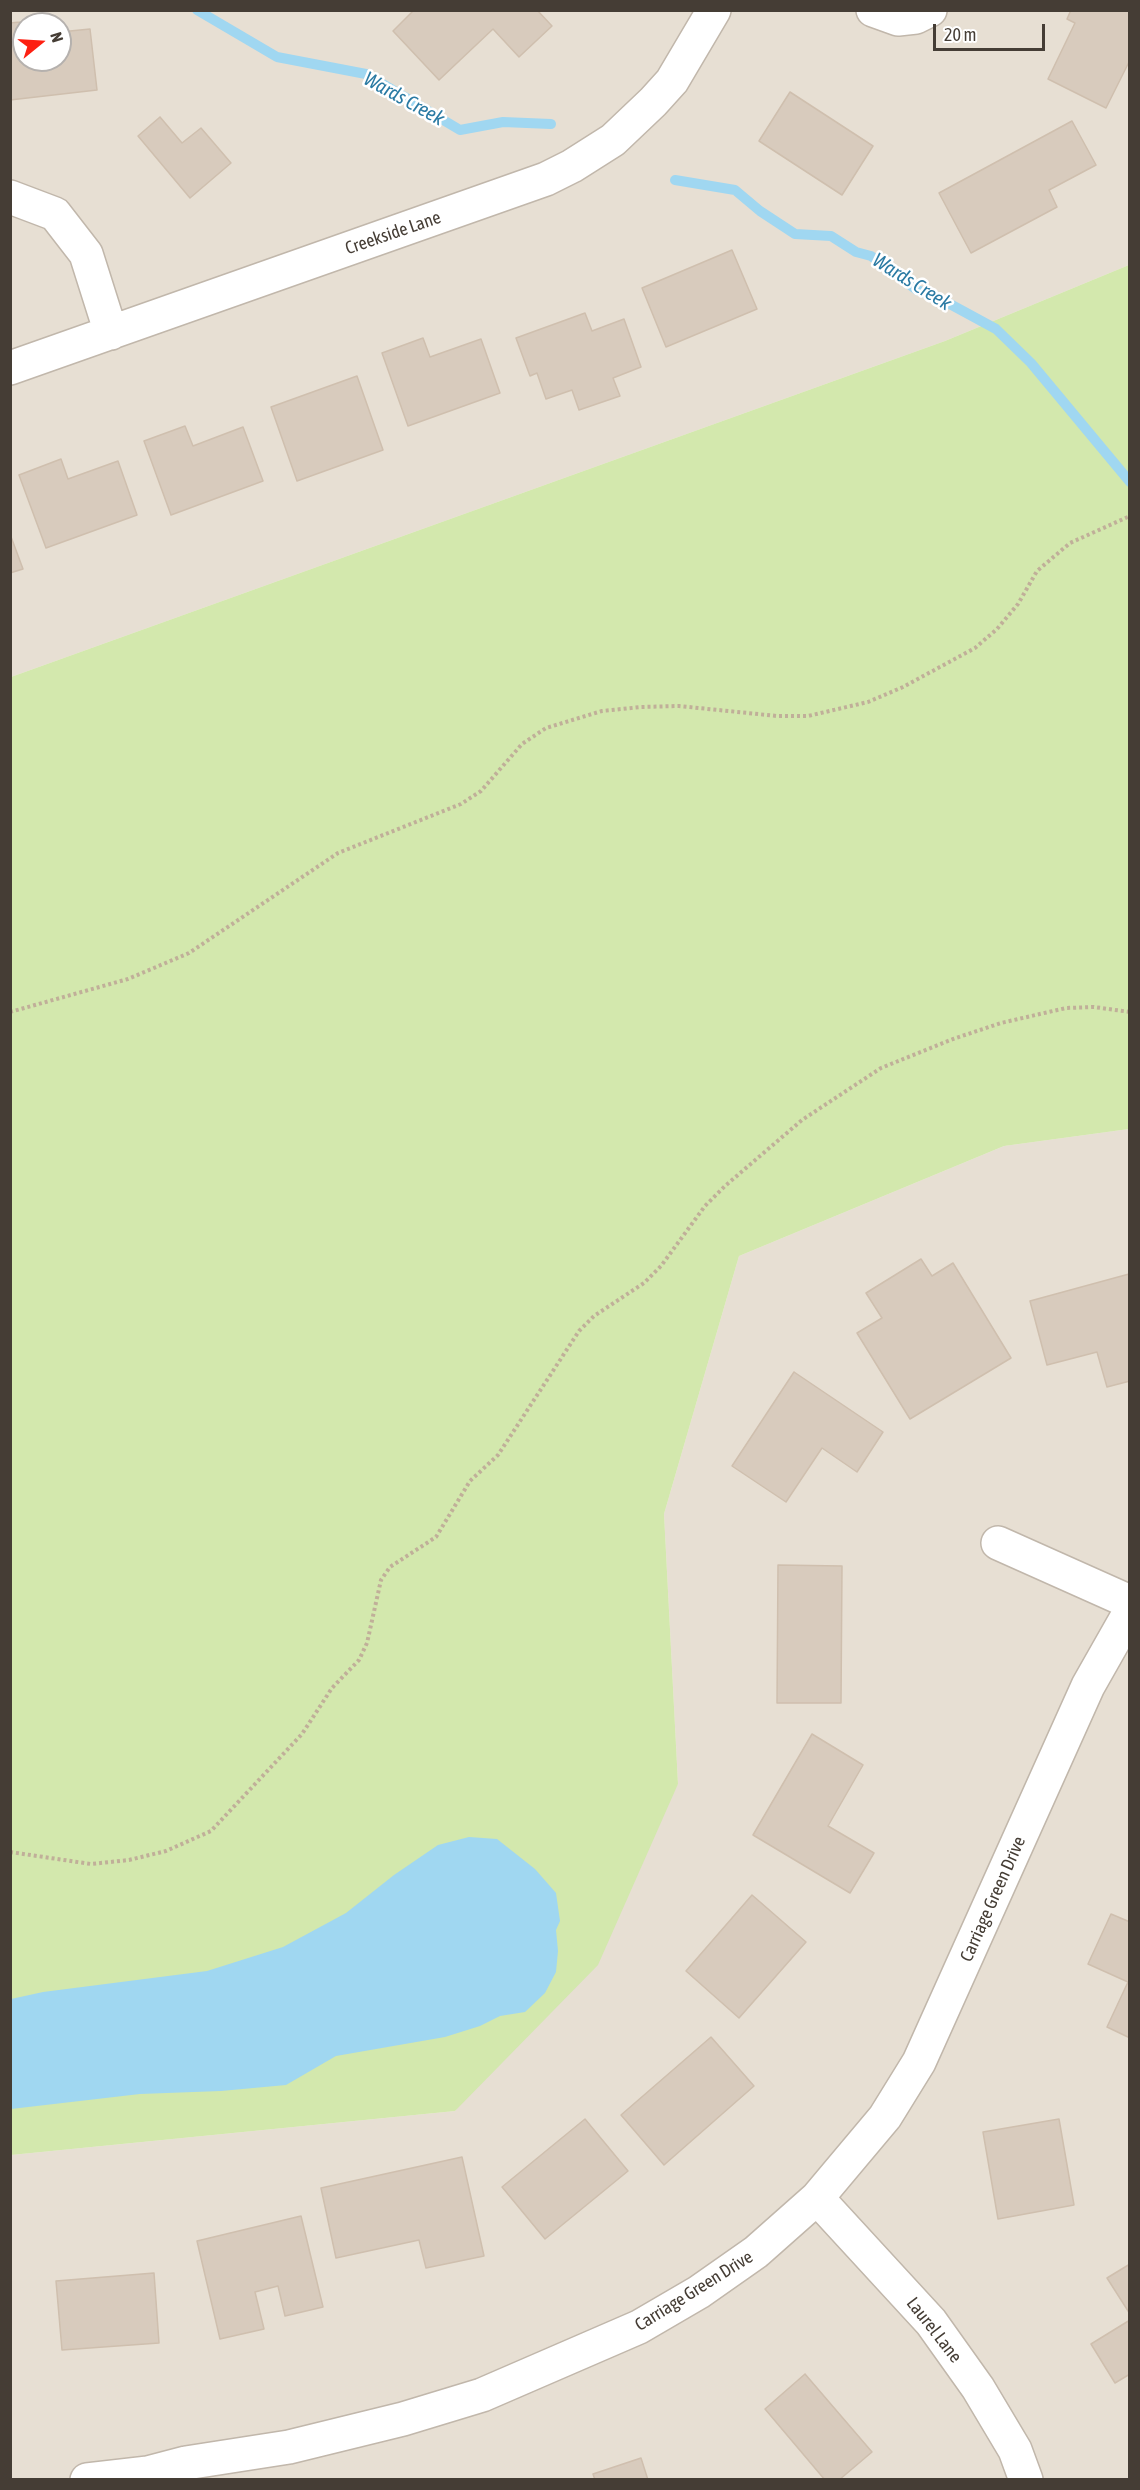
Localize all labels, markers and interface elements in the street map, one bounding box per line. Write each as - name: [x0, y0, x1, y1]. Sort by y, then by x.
- north arrow: [12, 12, 72, 72]
- scale bar: [936, 12, 1048, 50]
- text: 20 m: [944, 24, 976, 45]
- text: N: [47, 30, 67, 44]
- water label: Wards Creek: [359, 67, 449, 131]
- street label: Creekside Lane: [342, 207, 444, 259]
- water label: Wards Creek: [868, 248, 956, 316]
- street label: Carriage Green Drive: [956, 1833, 1030, 1965]
- street label: Carriage Green Drive: [631, 2246, 757, 2336]
- street label: Laurel Lane: [902, 2293, 966, 2367]

